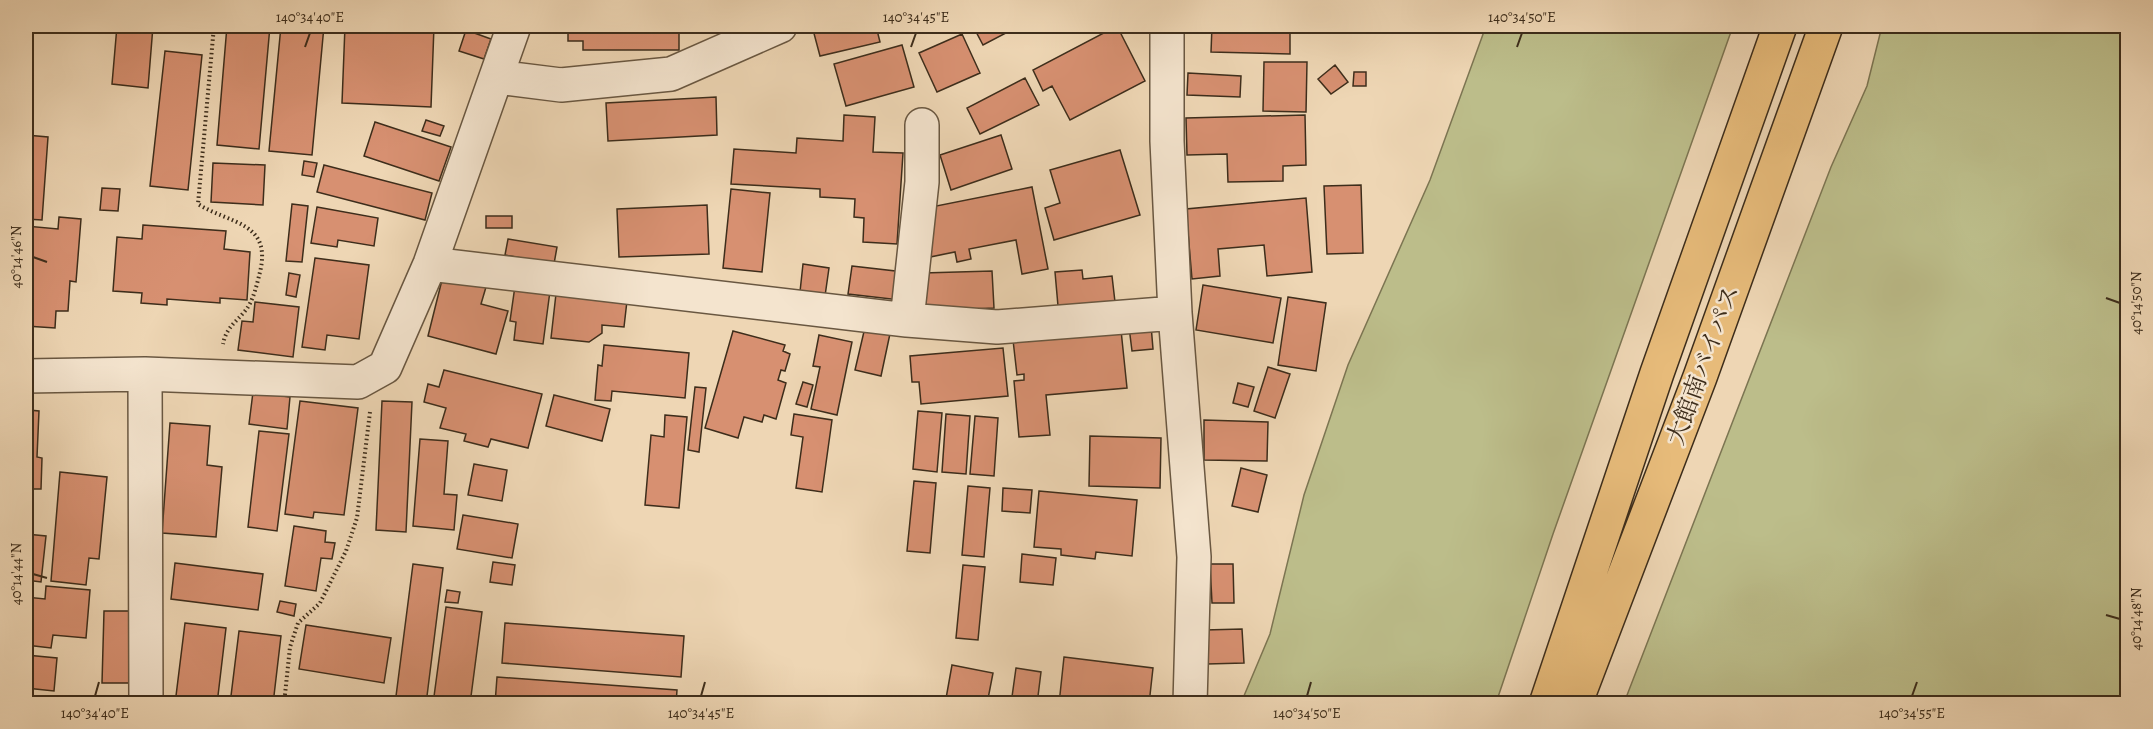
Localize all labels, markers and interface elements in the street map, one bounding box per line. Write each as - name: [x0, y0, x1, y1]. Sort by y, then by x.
- text: 140°34'40"E: [276, 7, 344, 27]
- text: 140°34'45"E: [883, 7, 949, 27]
- text: 140°34'50"E: [1488, 7, 1556, 27]
- text: 40°14'46"N: [6, 225, 26, 288]
- text: 40°14'50"N: [2126, 271, 2146, 335]
- street label: 大館南バイパス: [1659, 281, 1747, 449]
- text: 40°14'44"N: [6, 542, 26, 605]
- text: 40°14'48"N: [2126, 587, 2146, 651]
- text: 140°34'40"E: [61, 703, 129, 723]
- text: 140°34'45"E: [668, 703, 734, 723]
- text: 140°34'50"E: [1273, 703, 1341, 723]
- text: 140°34'55"E: [1879, 703, 1945, 723]

